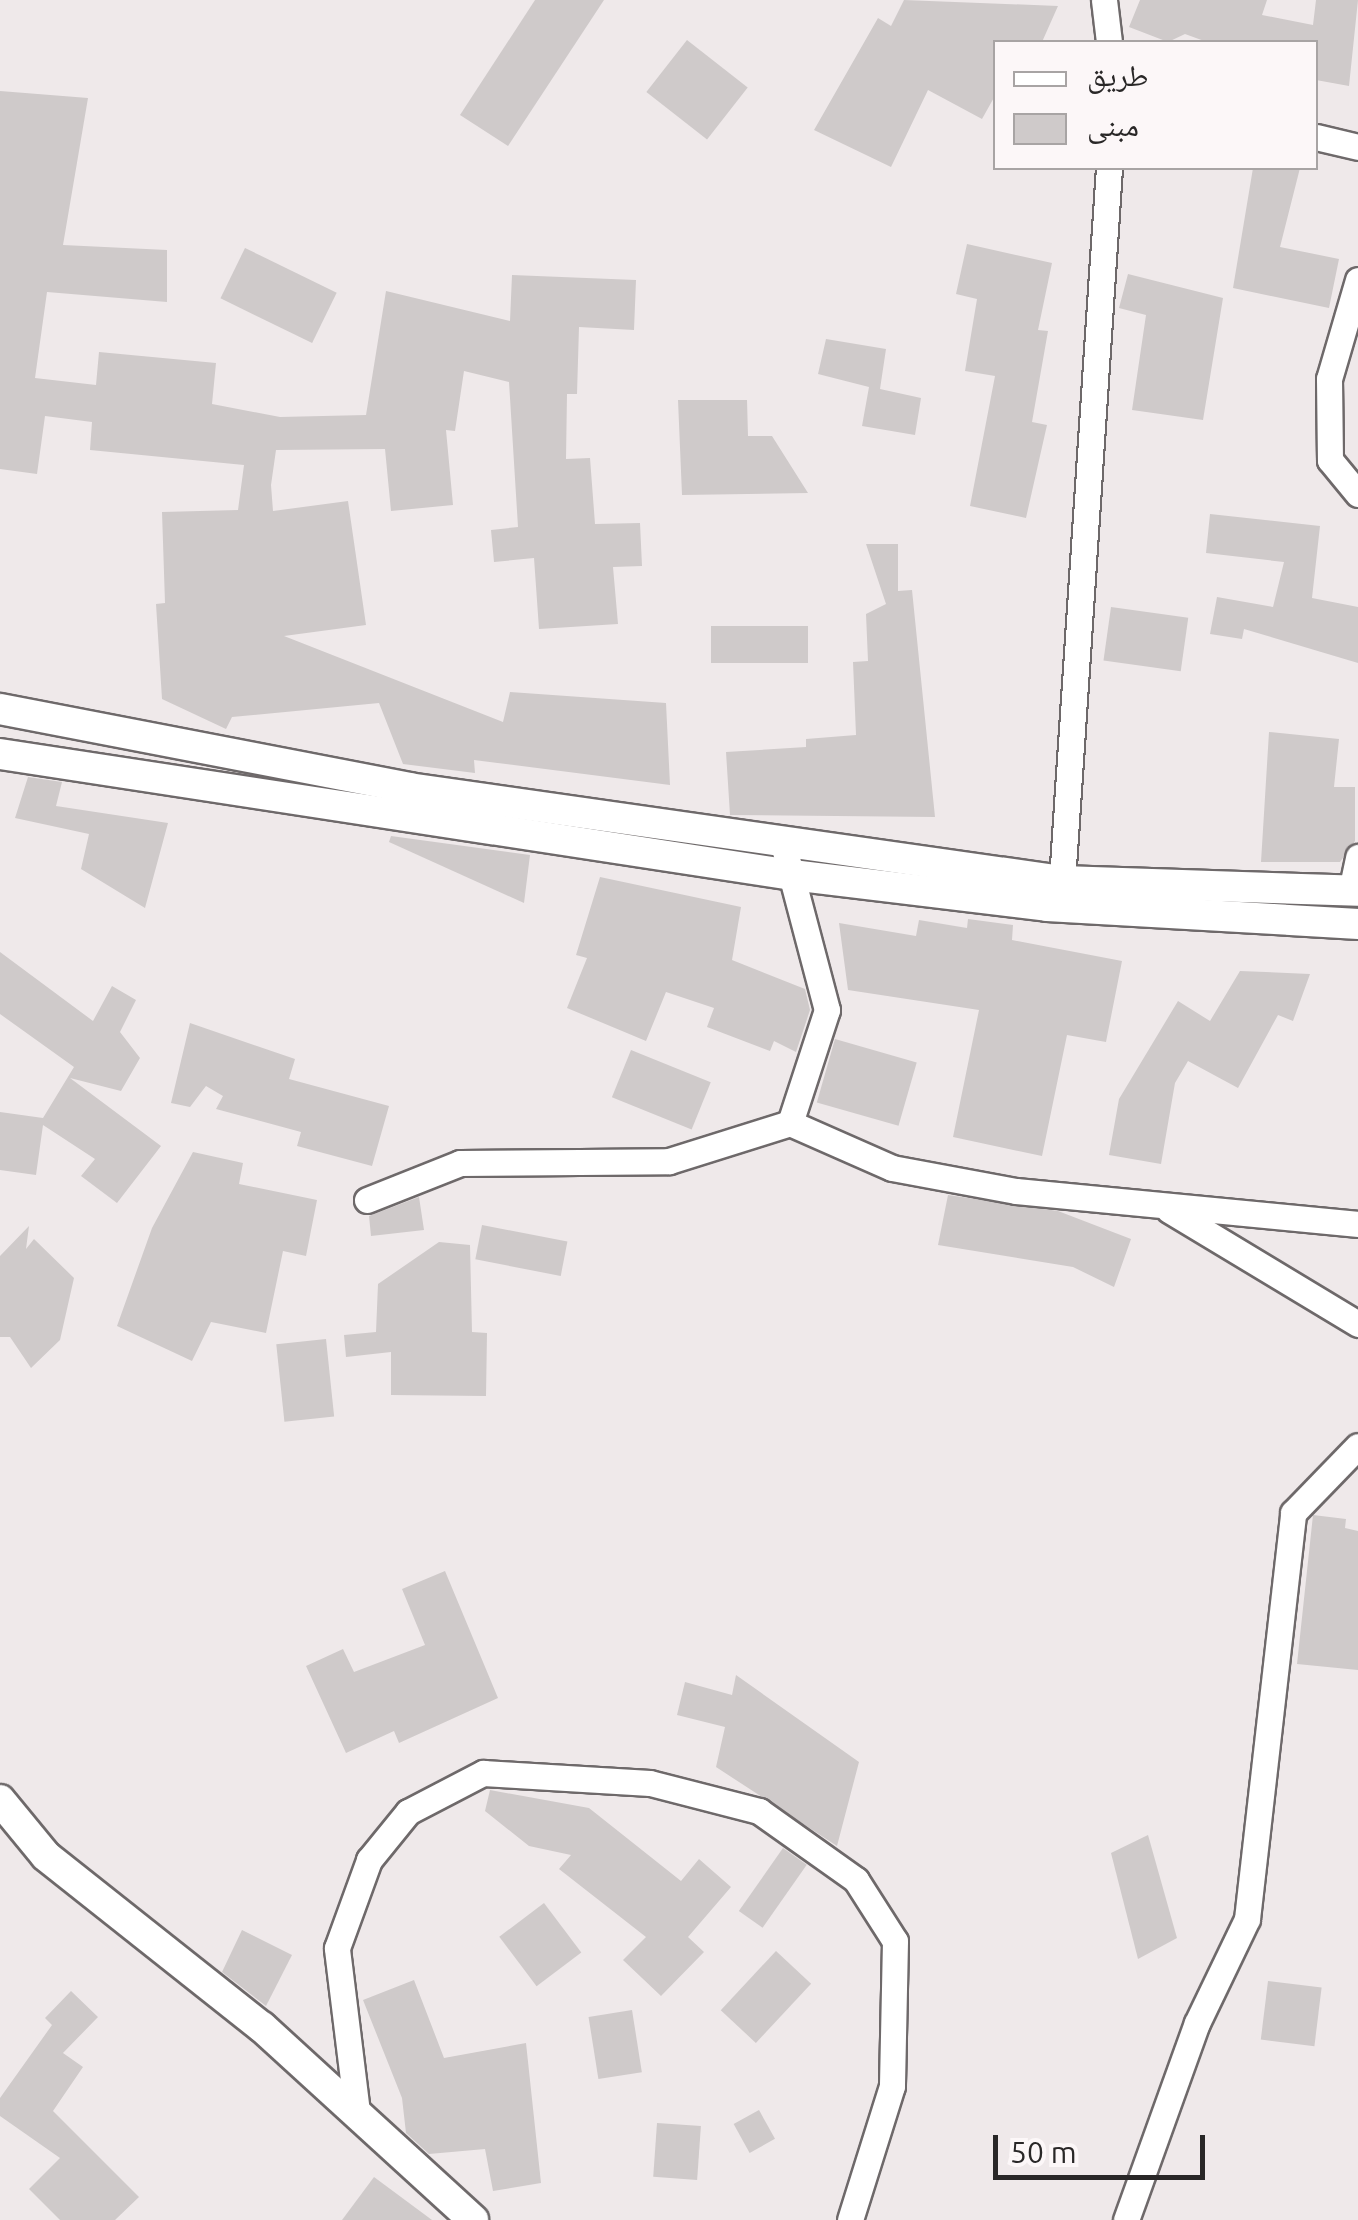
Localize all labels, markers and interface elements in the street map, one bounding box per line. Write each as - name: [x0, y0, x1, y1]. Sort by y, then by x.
- legend: [993, 40, 1318, 170]
- text: طريق: [1087, 58, 1148, 92]
- text: مبنى: [1087, 108, 1139, 142]
- scale bar: [998, 2115, 1210, 2177]
- text: 50 m: [1010, 2135, 1077, 2169]

